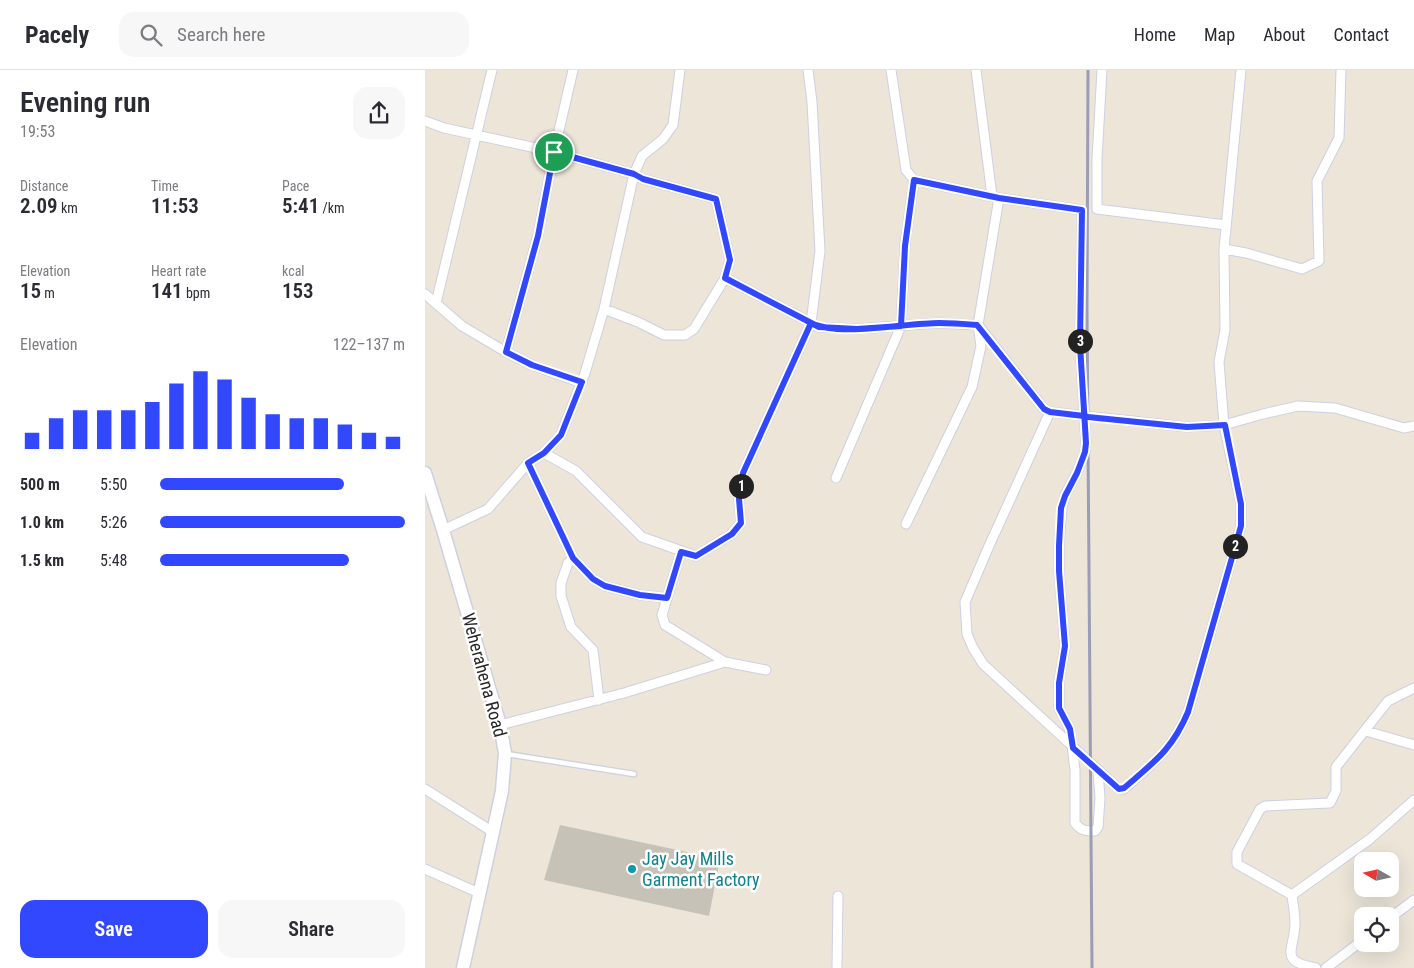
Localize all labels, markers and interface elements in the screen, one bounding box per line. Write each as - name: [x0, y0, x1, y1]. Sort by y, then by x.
- search box: [119, 12, 469, 57]
- text: Pacely: [25, 21, 89, 49]
- icon: search: [137, 21, 165, 49]
- text: Search here: [177, 23, 265, 46]
- text: Home: [1134, 24, 1176, 45]
- text: Map: [1204, 24, 1235, 45]
- text: About: [1263, 24, 1305, 45]
- text: Contact: [1333, 24, 1389, 45]
- text: Evening run: [20, 86, 150, 119]
- button: share: [353, 87, 405, 139]
- text: 19:53: [20, 122, 55, 141]
- pin: [533, 131, 575, 173]
- icon: arrive: [540, 138, 568, 166]
- text: Distance: [20, 178, 68, 194]
- text: Time: [151, 178, 179, 194]
- text: Pace: [282, 178, 309, 194]
- text: 2.09: [20, 194, 58, 218]
- text: 11:53: [151, 194, 199, 218]
- text: 5:41: [282, 194, 319, 218]
- text: km: [58, 200, 78, 216]
- text: /km: [319, 200, 345, 216]
- text: Elevation: [20, 263, 70, 279]
- text: Heart rate: [151, 263, 206, 279]
- text: kcal: [282, 263, 305, 279]
- text: 15: [20, 279, 41, 303]
- text: 141: [151, 279, 183, 303]
- text: 153: [282, 279, 314, 303]
- text: m: [41, 285, 55, 301]
- text: bpm: [183, 285, 210, 301]
- pin: 3: [1067, 328, 1093, 354]
- text: 3: [1077, 333, 1084, 349]
- text: Elevation: [20, 335, 78, 354]
- text: 122–137 m: [333, 335, 405, 354]
- pin: 1: [729, 474, 753, 498]
- text: 500 m: [20, 475, 60, 494]
- text: 5:50: [100, 475, 127, 494]
- text: 1: [738, 478, 745, 494]
- text: 1.0 km: [20, 513, 64, 532]
- text: 5:26: [100, 513, 127, 532]
- pin: 2: [1223, 534, 1247, 558]
- text: 2: [1232, 538, 1239, 554]
- text: 1.5 km: [20, 551, 64, 570]
- text: 5:48: [100, 551, 127, 570]
- street label: Weherahena Road: [458, 611, 511, 739]
- place label: Jay Jay Mills Garment Factory: [642, 848, 760, 890]
- north arrow: [1354, 852, 1399, 898]
- map controls: [1354, 852, 1399, 952]
- marker: Jay Jay Mills Garment Factory: [626, 863, 638, 875]
- button: Save: [20, 900, 208, 958]
- button: Share: [218, 900, 405, 958]
- button: locate: [1354, 907, 1399, 952]

